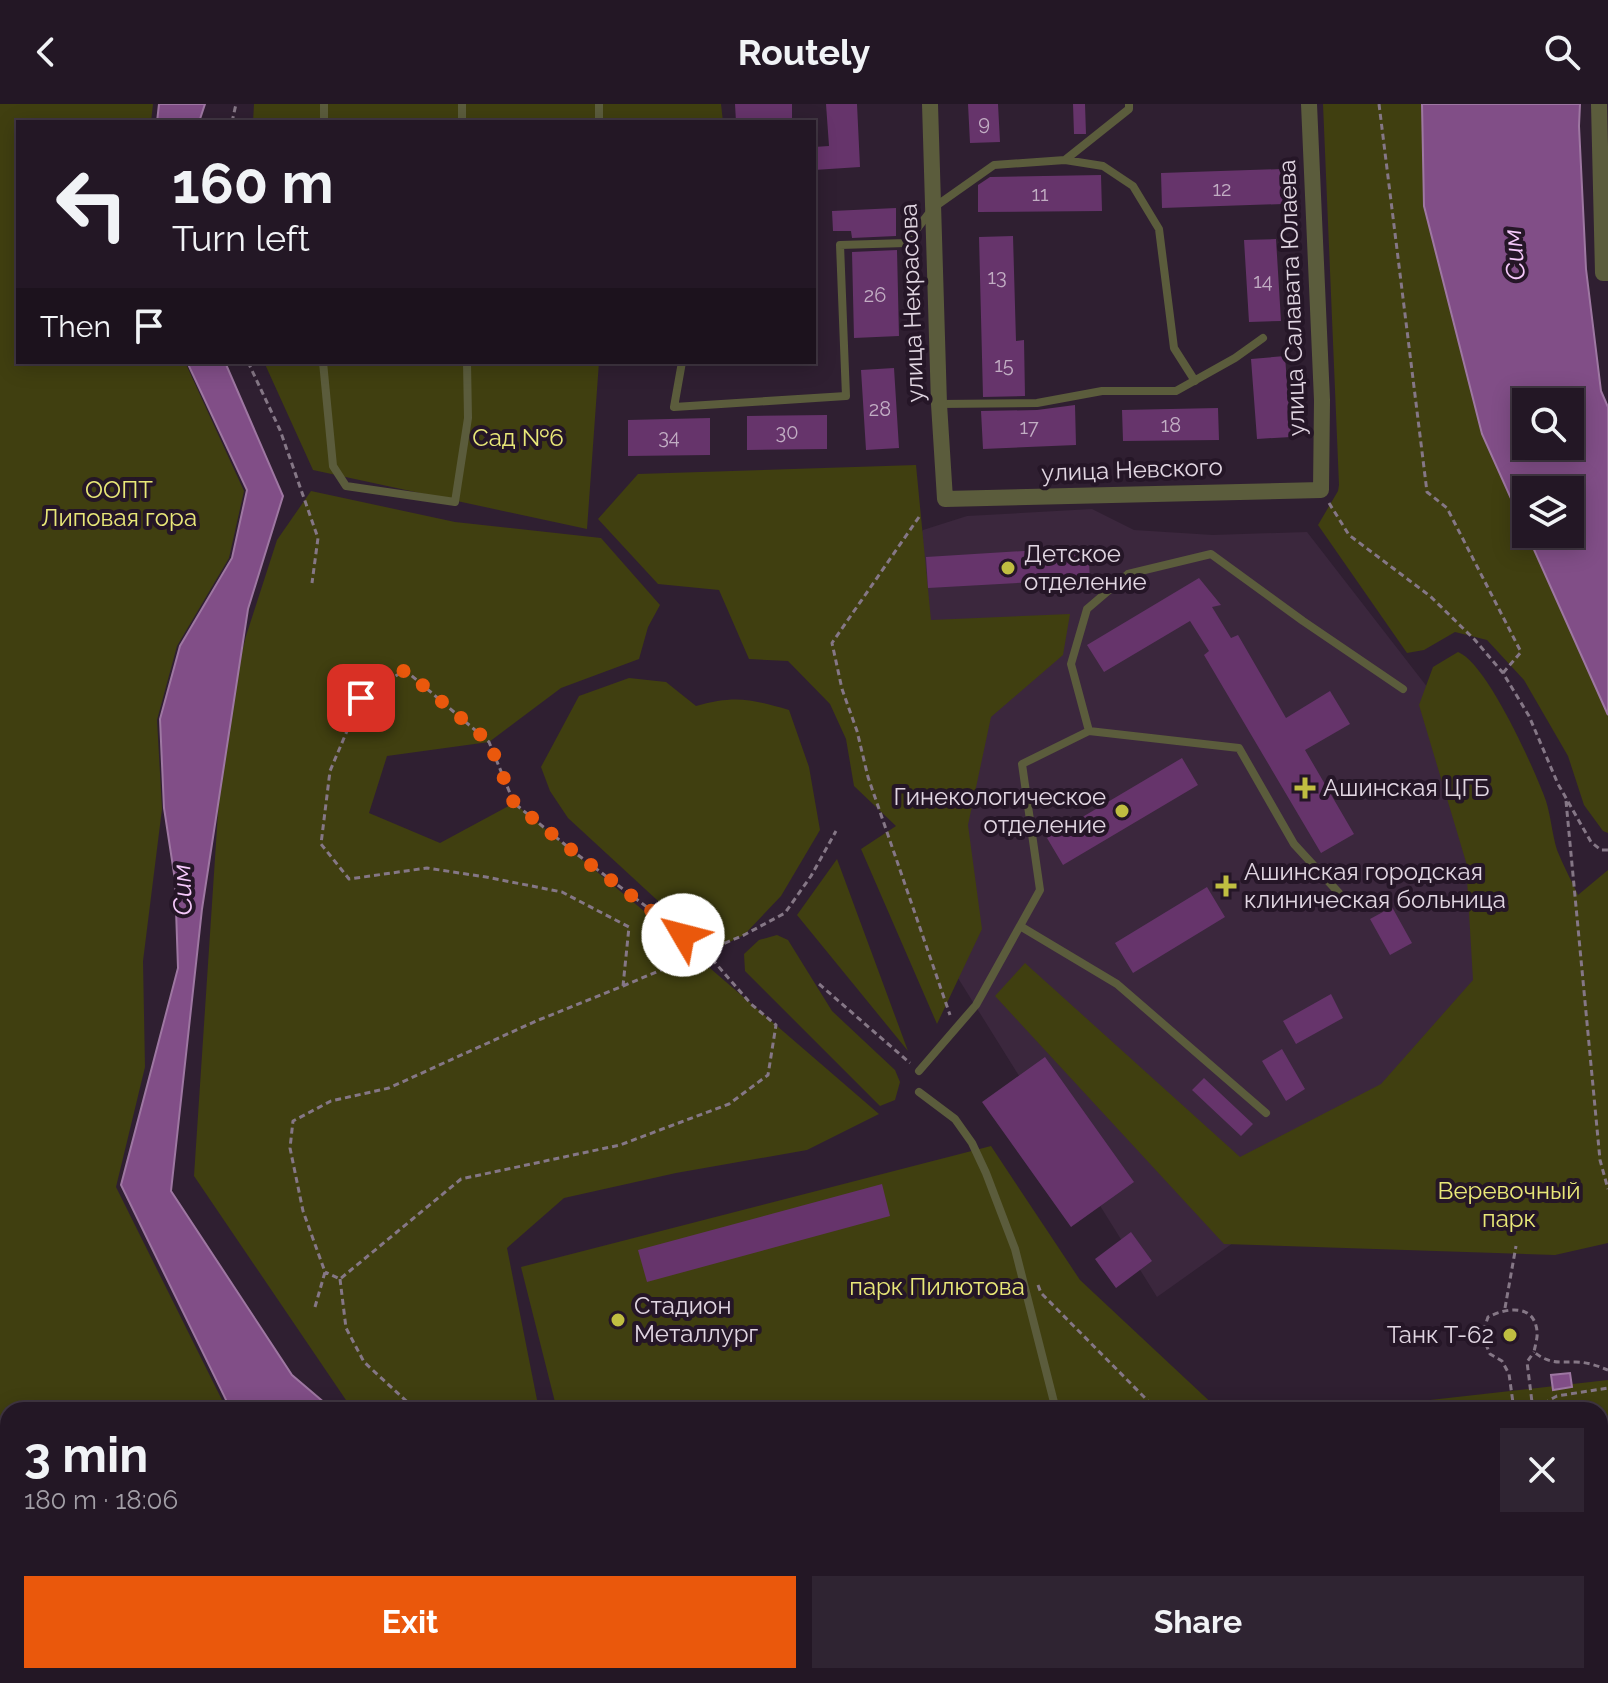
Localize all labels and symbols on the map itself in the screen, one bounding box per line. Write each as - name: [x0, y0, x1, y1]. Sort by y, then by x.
- house number: 9: [978, 111, 990, 135]
- street label: улица Салавата Юлаева: [1272, 159, 1311, 437]
- house number: 12: [1213, 177, 1231, 201]
- house number: 11: [1031, 182, 1049, 206]
- street label: улица Некрасова: [894, 203, 929, 403]
- water label: Сим: [1497, 228, 1531, 282]
- house number: 13: [987, 265, 1007, 289]
- house number: 14: [1253, 269, 1273, 293]
- house number: 26: [864, 283, 886, 307]
- house number: 15: [994, 353, 1014, 377]
- house number: 28: [869, 397, 891, 421]
- house number: 18: [1161, 413, 1181, 437]
- house number: 17: [1019, 415, 1039, 439]
- house number: 30: [776, 420, 798, 444]
- park label: Сад №6: [472, 423, 564, 452]
- house number: 34: [658, 425, 680, 449]
- street label: улица Невского: [1041, 452, 1223, 487]
- park label: ООПТ Липовая гора: [41, 475, 197, 532]
- place label: Детское отделение: [1024, 539, 1147, 596]
- marker: Детское отделение: [999, 559, 1017, 577]
- pin: [327, 664, 395, 732]
- place label: Ашинская ЦГБ: [1323, 773, 1490, 802]
- marker: Ашинская ЦГБ: [1294, 777, 1316, 799]
- place label: Гинекологическое отделение: [893, 782, 1106, 839]
- marker: Гинекологическое отделение: [1113, 802, 1131, 820]
- place label: Ашинская городская клиническая больница: [1244, 857, 1506, 914]
- water label: Сим: [166, 864, 198, 916]
- marker: Ашинская городская клиническая больница: [1215, 875, 1237, 897]
- position arrow: [641, 893, 725, 977]
- park label: Веревочный парк: [1438, 1176, 1581, 1233]
- park label: парк Пилютова: [849, 1272, 1025, 1301]
- place label: Стадион Металлург: [634, 1291, 759, 1348]
- marker: Стадион Металлург: [609, 1311, 627, 1329]
- place label: Танк Т-62: [1387, 1320, 1494, 1349]
- marker: Танк Т-62: [1501, 1326, 1519, 1344]

